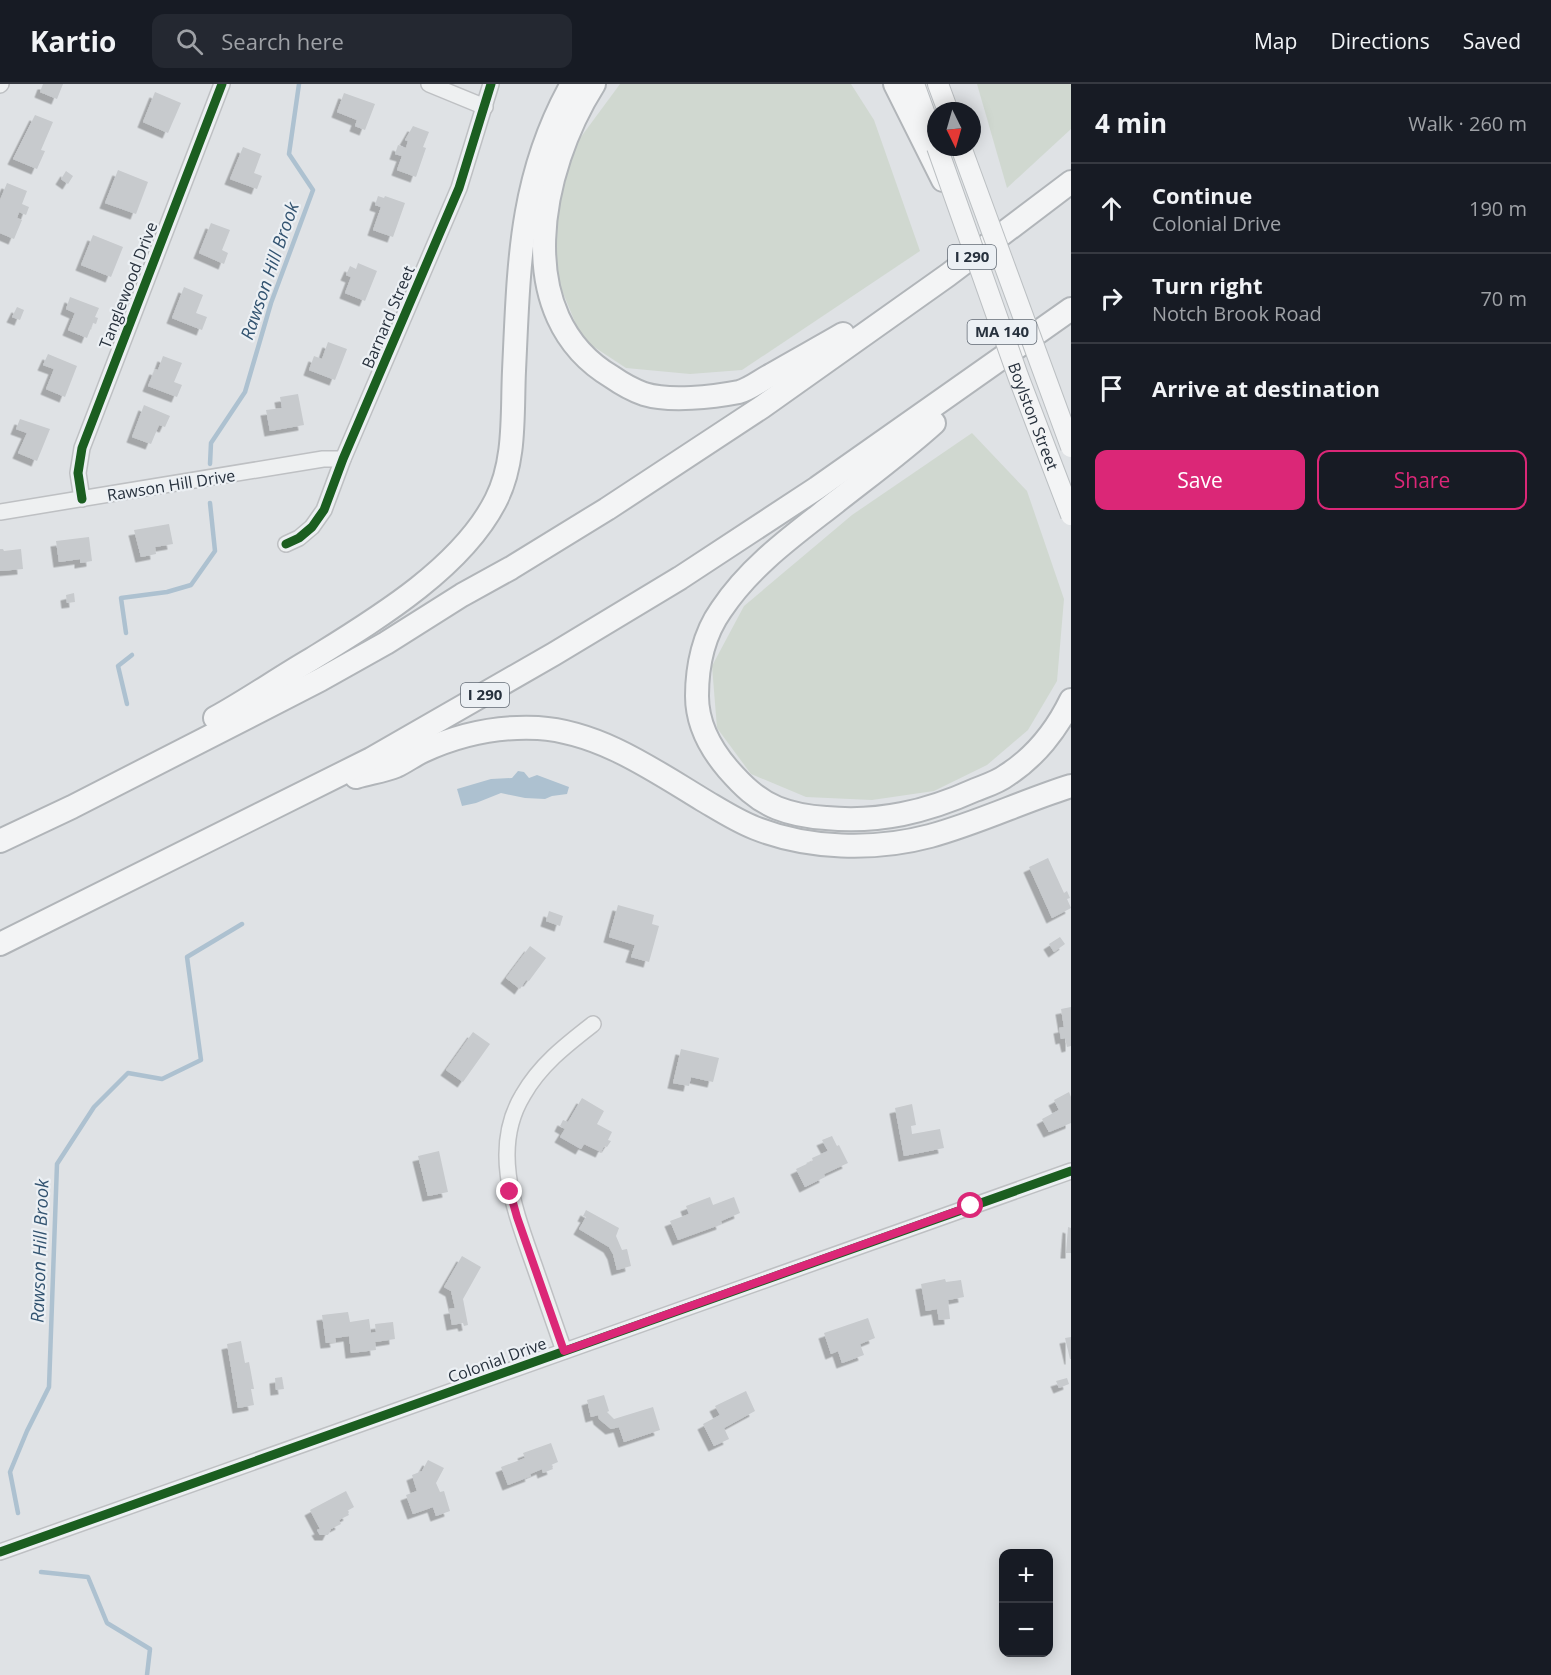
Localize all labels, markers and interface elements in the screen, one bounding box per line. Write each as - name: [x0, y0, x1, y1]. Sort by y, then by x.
- search box: [152, 14, 572, 68]
- text: Kartio: [30, 22, 116, 60]
- icon: search: [173, 25, 206, 58]
- text: Search here: [221, 26, 344, 56]
- text: Map: [1254, 27, 1297, 55]
- text: Directions: [1330, 27, 1430, 55]
- text: Saved: [1463, 27, 1521, 55]
- north arrow: [927, 102, 981, 156]
- text: 4 min: [1095, 105, 1167, 141]
- text: Walk · 260 m: [1408, 110, 1527, 137]
- text: Continue: [1152, 180, 1252, 210]
- icon: ahead: [1095, 192, 1128, 225]
- text: 190 m: [1469, 195, 1527, 222]
- water label: Rawson Hill Brook: [234, 198, 304, 343]
- text: Colonial Drive: [1152, 210, 1281, 237]
- street label: Tanglewood Drive: [94, 219, 162, 351]
- road number: I 290: [948, 245, 996, 269]
- street label: Barnard Street: [356, 262, 420, 372]
- text: Turn right: [1152, 270, 1263, 300]
- icon: right: [1095, 282, 1128, 315]
- text: 70 m: [1480, 285, 1527, 312]
- text: Notch Brook Road: [1152, 300, 1322, 327]
- road number: MA 140: [968, 320, 1036, 344]
- street label: Boylston Street: [1003, 359, 1064, 474]
- icon: arrive: [1095, 372, 1128, 405]
- text: Arrive at destination: [1152, 373, 1380, 403]
- button: Save: [1095, 450, 1305, 510]
- button: Share: [1317, 450, 1527, 510]
- street label: Rawson Hill Drive: [105, 464, 237, 506]
- road number: I 290: [461, 683, 509, 707]
- water label: Rawson Hill Brook: [24, 1177, 54, 1323]
- route end: [496, 1178, 522, 1204]
- route start: [957, 1192, 983, 1218]
- street label: Colonial Drive: [445, 1332, 549, 1388]
- map controls: [999, 1549, 1053, 1657]
- button: +: [999, 1549, 1053, 1603]
- button: −: [999, 1603, 1053, 1657]

